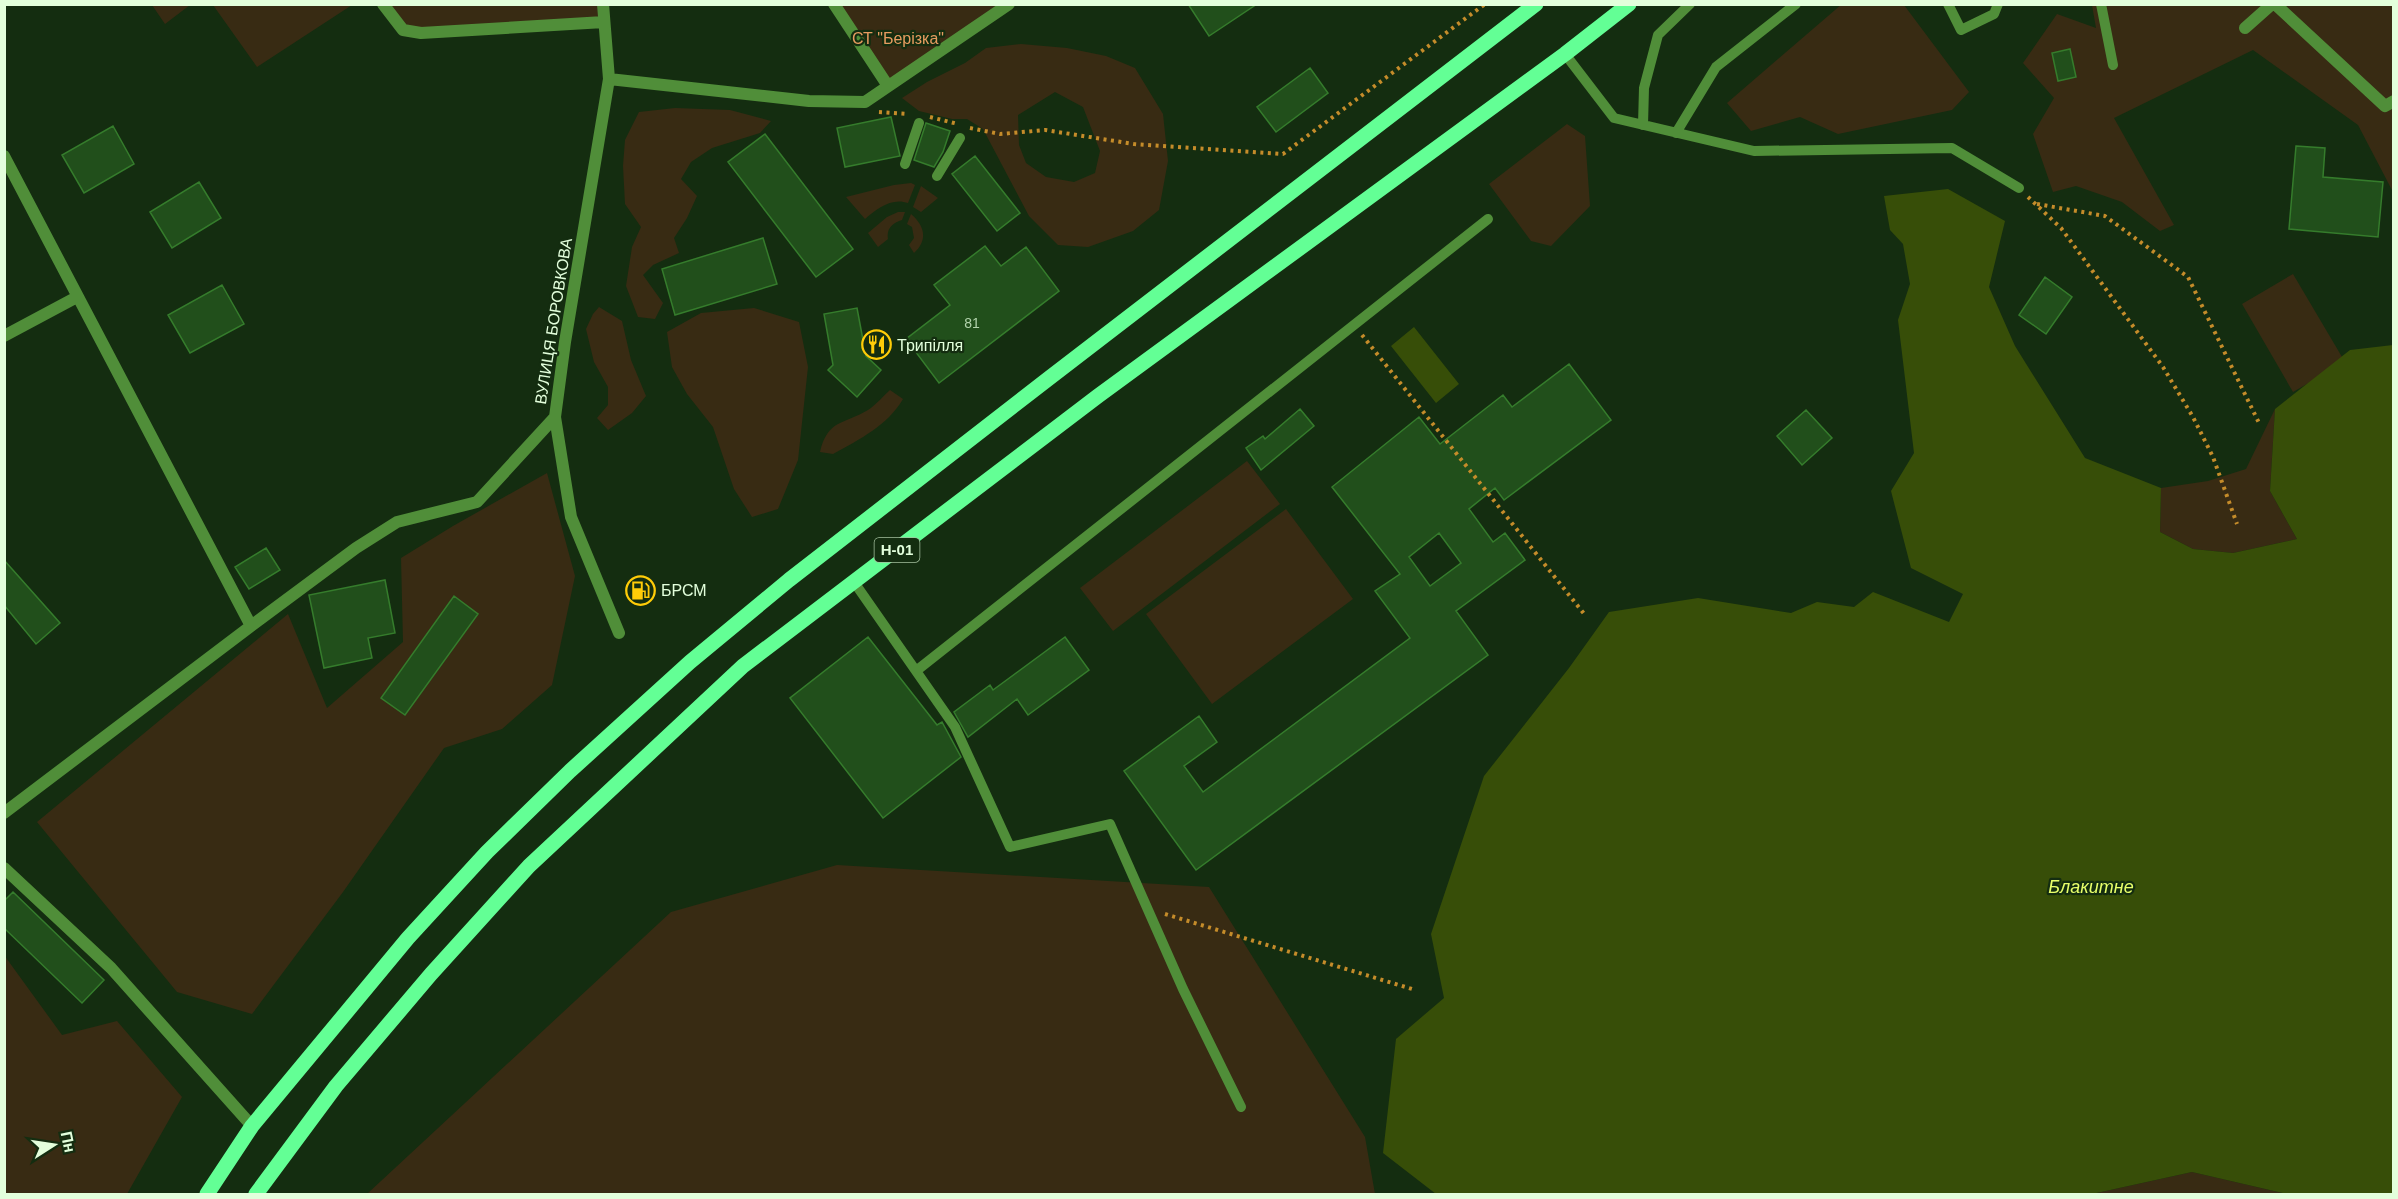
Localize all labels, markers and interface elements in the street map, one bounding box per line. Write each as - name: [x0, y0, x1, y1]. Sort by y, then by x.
- park label: СТ "Берізка": [852, 30, 944, 47]
- street label: ВУЛИЦЯ БОРОВКОВА: [532, 236, 575, 405]
- house number: 81: [964, 315, 980, 331]
- restaurant icon: Трипілля: [860, 329, 892, 361]
- place label: Трипілля: [897, 337, 963, 354]
- road number: Н-01: [874, 538, 920, 562]
- fuel station icon: БРСМ: [624, 574, 656, 606]
- place label: БРСМ: [661, 582, 707, 599]
- water label: Блакитне: [2048, 877, 2134, 897]
- north arrow: [24, 1115, 84, 1175]
- text: Пн: [58, 1130, 79, 1154]

